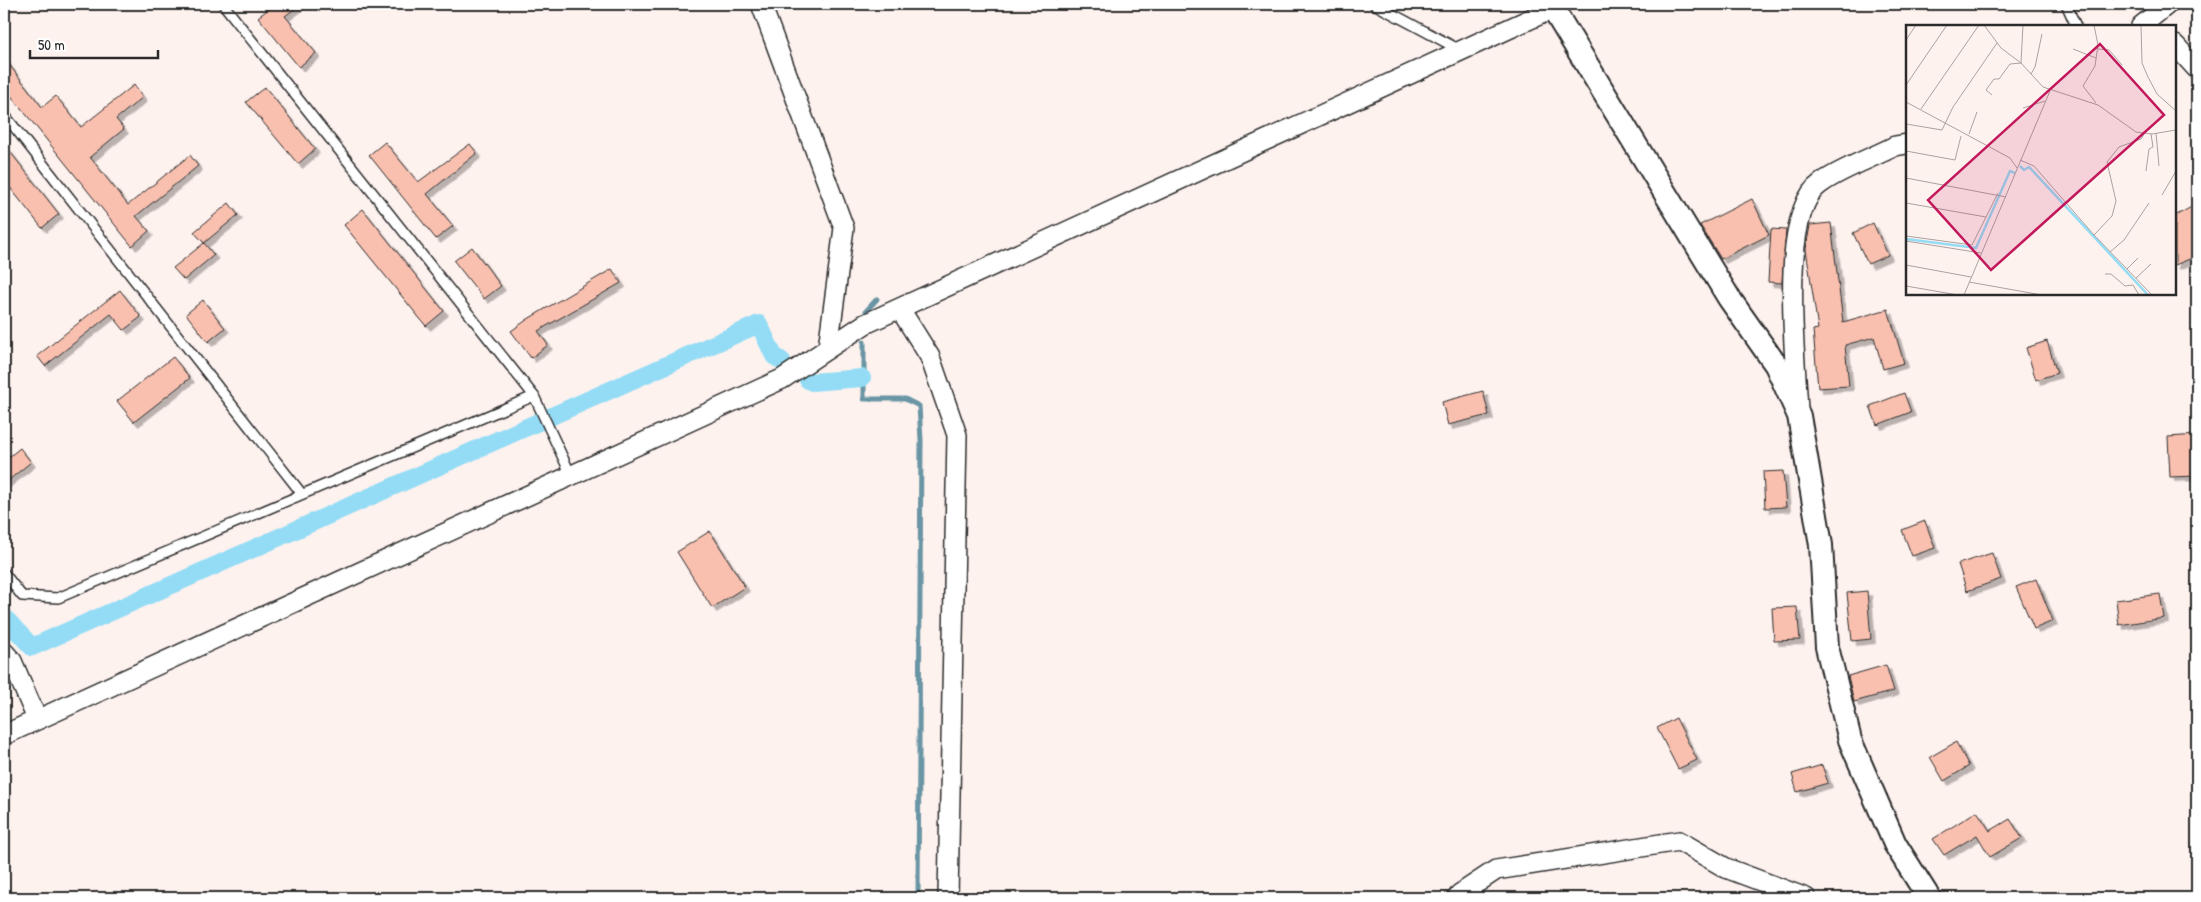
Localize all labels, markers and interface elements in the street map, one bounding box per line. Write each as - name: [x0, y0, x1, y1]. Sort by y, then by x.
- inset map: [1906, 25, 2176, 295]
- scale bar: [30, 28, 158, 60]
- text: 50 m: [38, 34, 65, 55]

